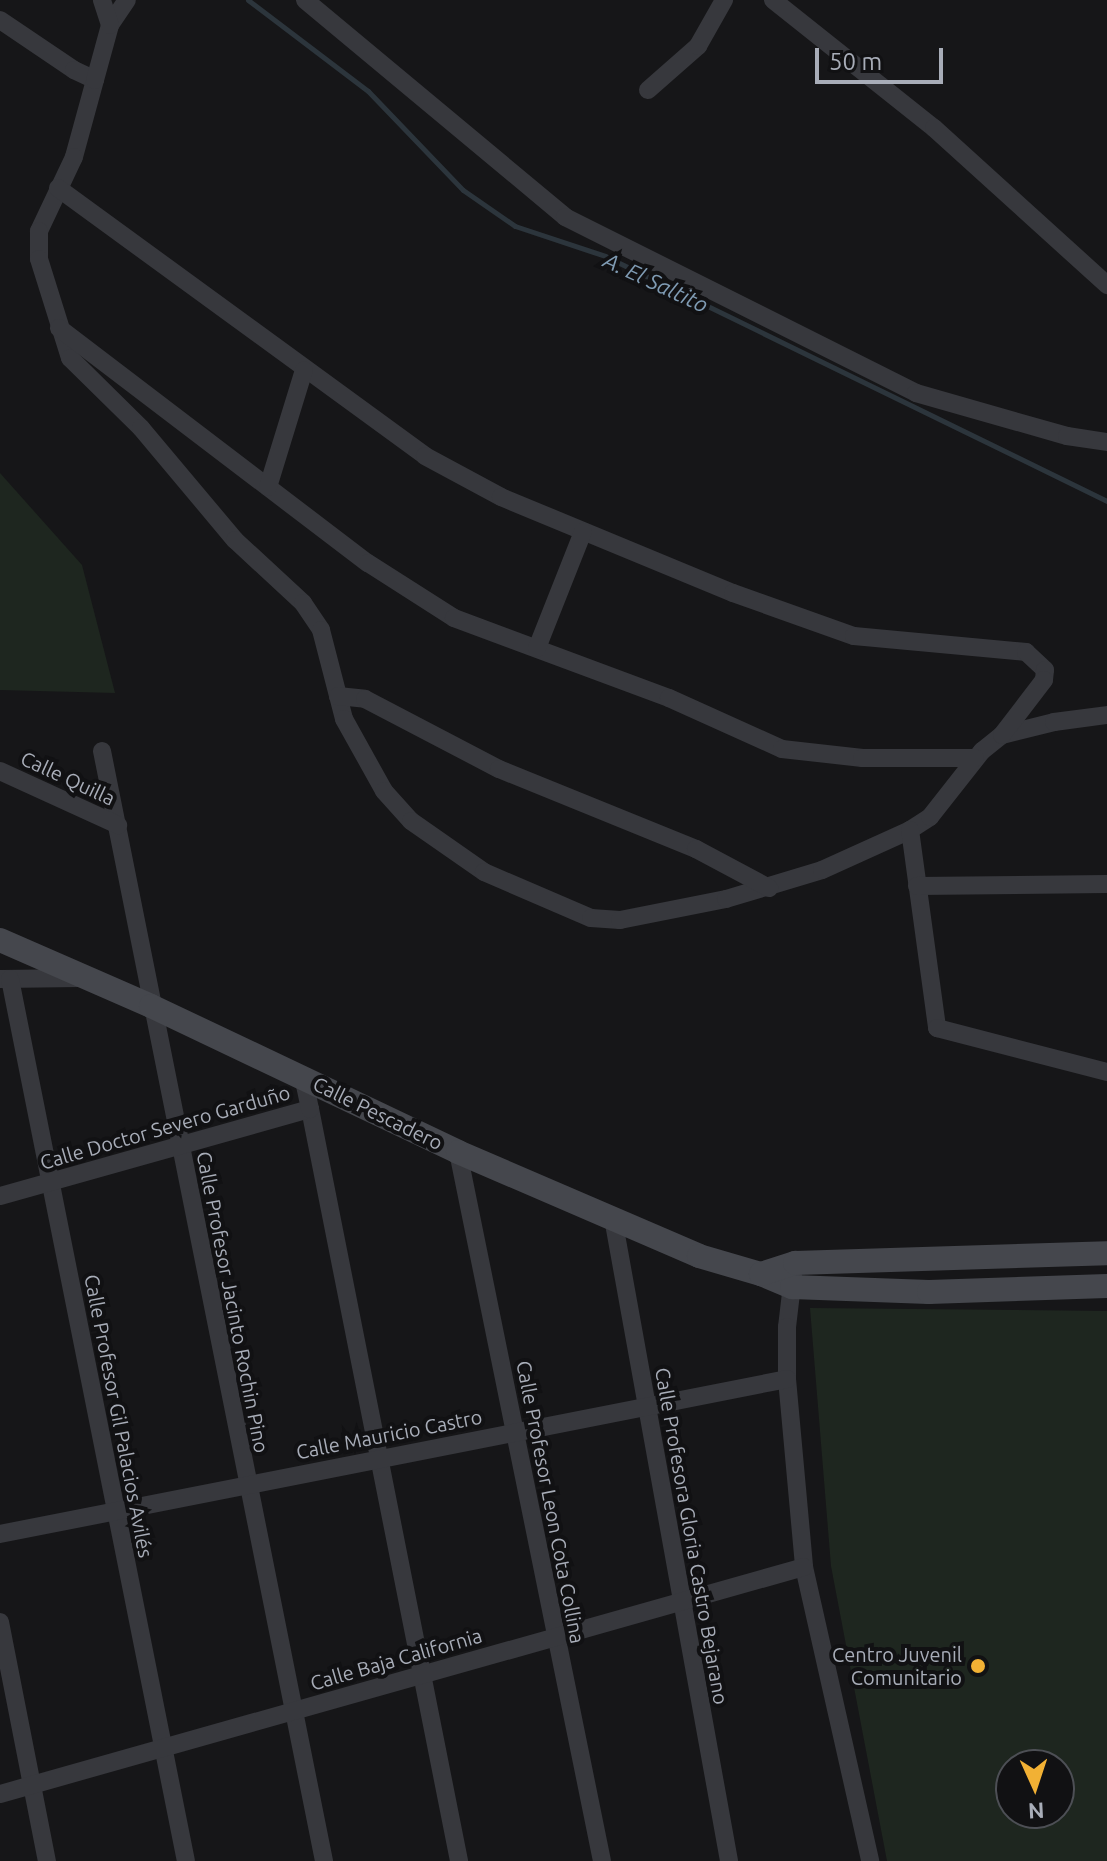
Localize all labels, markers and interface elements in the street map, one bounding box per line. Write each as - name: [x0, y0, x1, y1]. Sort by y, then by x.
- scale bar: [819, 32, 947, 82]
- text: 50 m: [829, 48, 882, 75]
- water label: A. El Saltito: [600, 246, 712, 318]
- street label: Calle Quilla: [17, 746, 119, 810]
- street label: Calle Pescadero: [309, 1071, 447, 1155]
- street label: Calle Doctor Severo Garduño: [37, 1080, 293, 1174]
- street label: Calle Profesor Jacinto Rochin Pino: [192, 1149, 274, 1455]
- street label: Calle Profesor Gil Palacios Avilés: [80, 1272, 158, 1560]
- street label: Calle Profesor Leon Cota Collina: [512, 1359, 590, 1645]
- street label: Calle Profesora Gloria Castro Bejarano: [651, 1366, 733, 1706]
- street label: Calle Mauricio Castro: [294, 1404, 484, 1464]
- street label: Calle Baja California: [307, 1623, 485, 1695]
- place label: Centro Juvenil Comunitario: [832, 1642, 962, 1689]
- marker: Centro Juvenil Comunitario: [969, 1657, 987, 1675]
- north arrow: [995, 1749, 1075, 1829]
- text: N: [1027, 1799, 1045, 1824]

